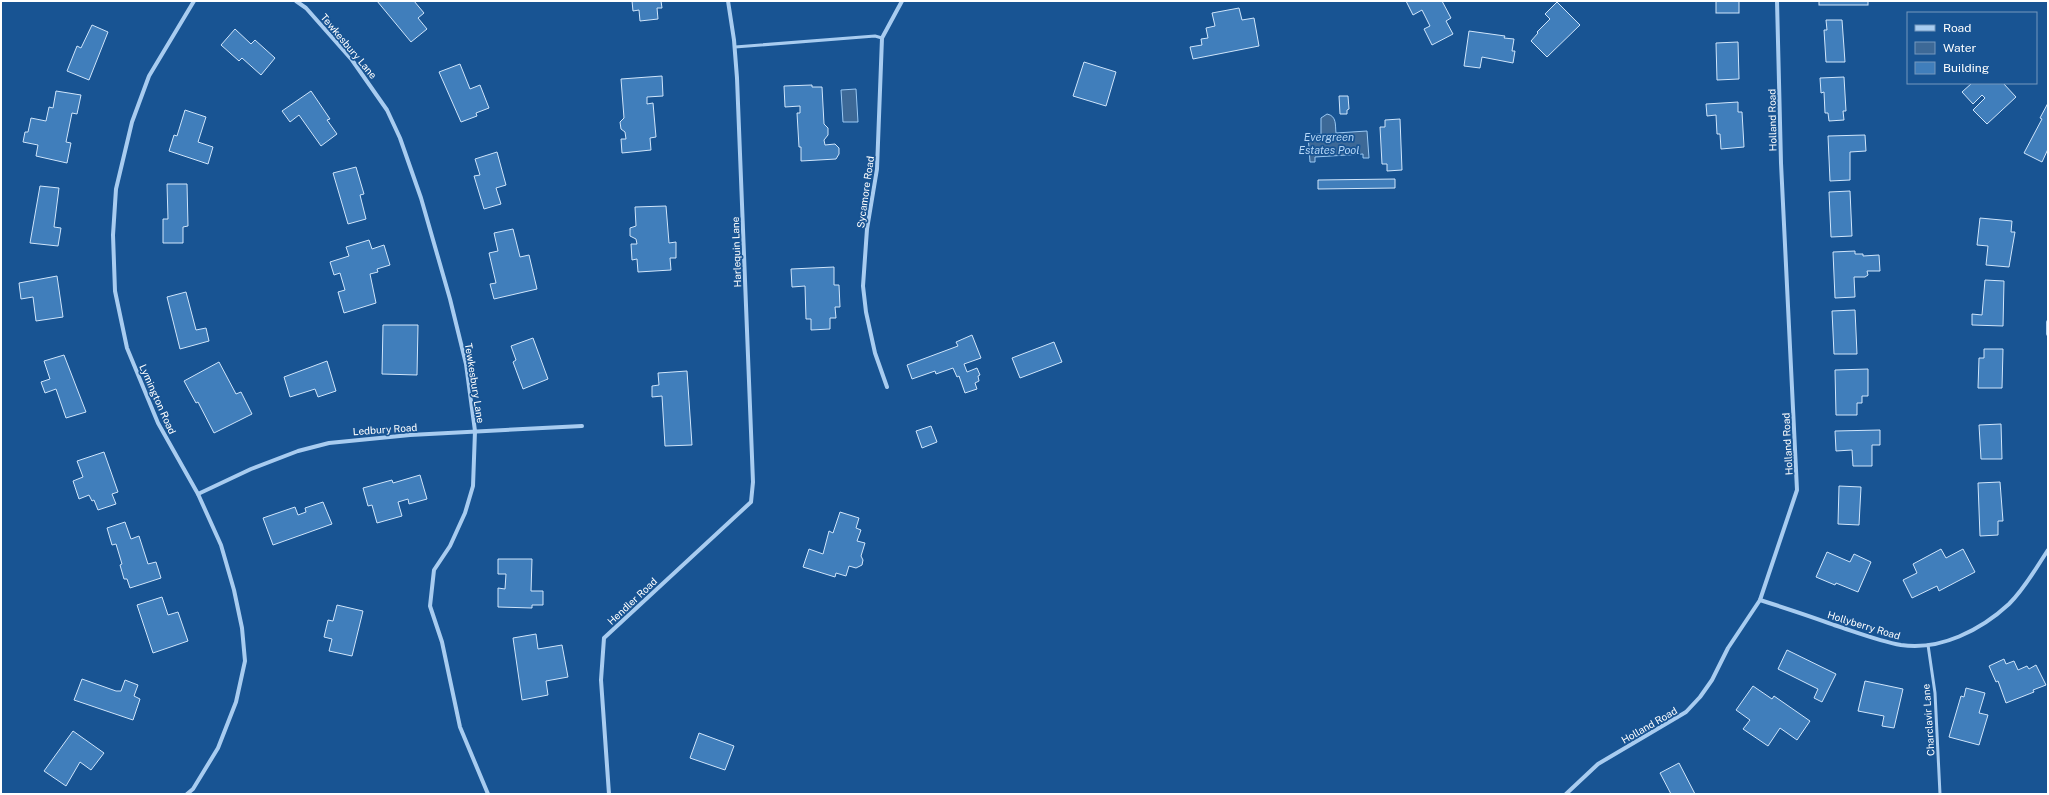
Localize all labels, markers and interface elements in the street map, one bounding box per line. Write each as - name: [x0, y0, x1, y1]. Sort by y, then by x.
- street label: Tewkesbury Lane: [318, 11, 380, 81]
- legend: [1907, 12, 2037, 84]
- text: Road: [1943, 21, 1971, 35]
- text: Water: [1943, 41, 1977, 55]
- text: Building: [1943, 61, 1989, 75]
- street label: Holland Road: [1765, 89, 1779, 151]
- water label: Evergreen Estates Pool: [1298, 131, 1360, 156]
- street label: Sycamore Road: [854, 155, 876, 229]
- street label: Harlequin Lane: [729, 216, 743, 288]
- street label: Tewkesbury Lane: [463, 342, 487, 424]
- street label: Lymington Road: [137, 362, 179, 436]
- street label: Holland Road: [1779, 412, 1795, 476]
- street label: Ledbury Road: [352, 421, 418, 437]
- street label: Hendler Road: [605, 575, 659, 627]
- street label: Hollyberry Road: [1826, 608, 1902, 642]
- street label: Charclavir Lane: [1919, 683, 1937, 756]
- street label: Holland Road: [1619, 704, 1679, 746]

